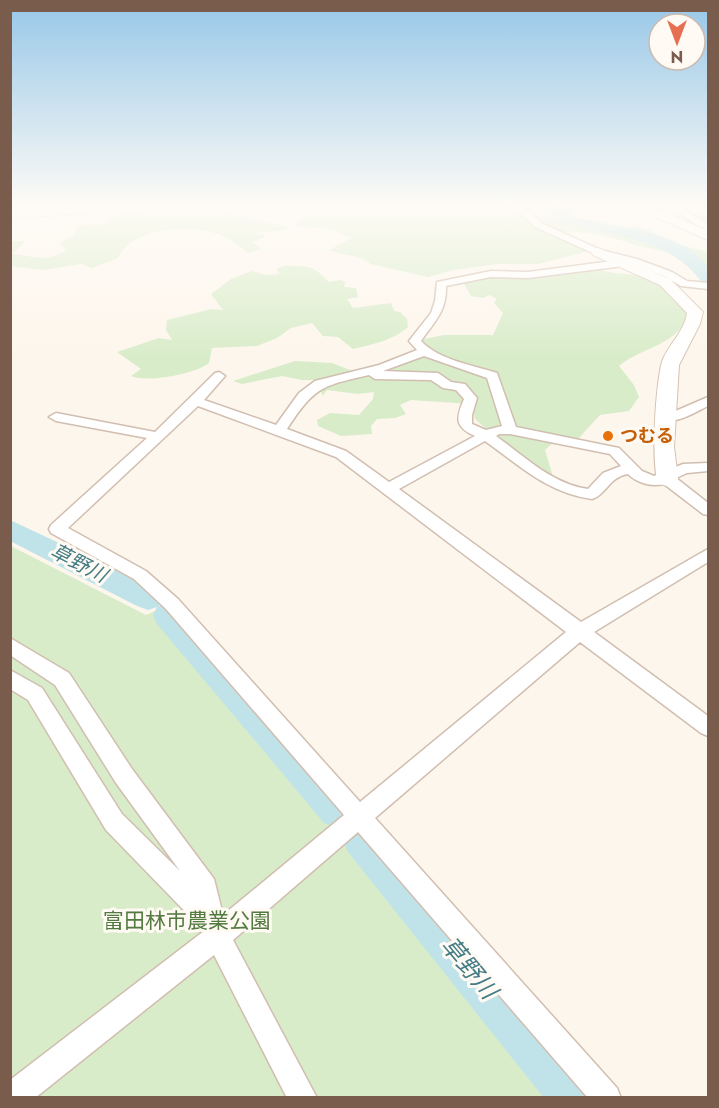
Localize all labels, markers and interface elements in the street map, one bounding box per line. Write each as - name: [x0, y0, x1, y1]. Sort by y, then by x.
- north arrow: [647, 12, 707, 72]
- text: N: [671, 45, 683, 68]
- place label: つむる: [620, 423, 674, 449]
- marker: つむる: [601, 429, 615, 443]
- water label: 草野川: [45, 537, 114, 591]
- park label: 富田林市農業公園: [103, 906, 271, 936]
- water label: 草野川: [433, 929, 508, 1009]

